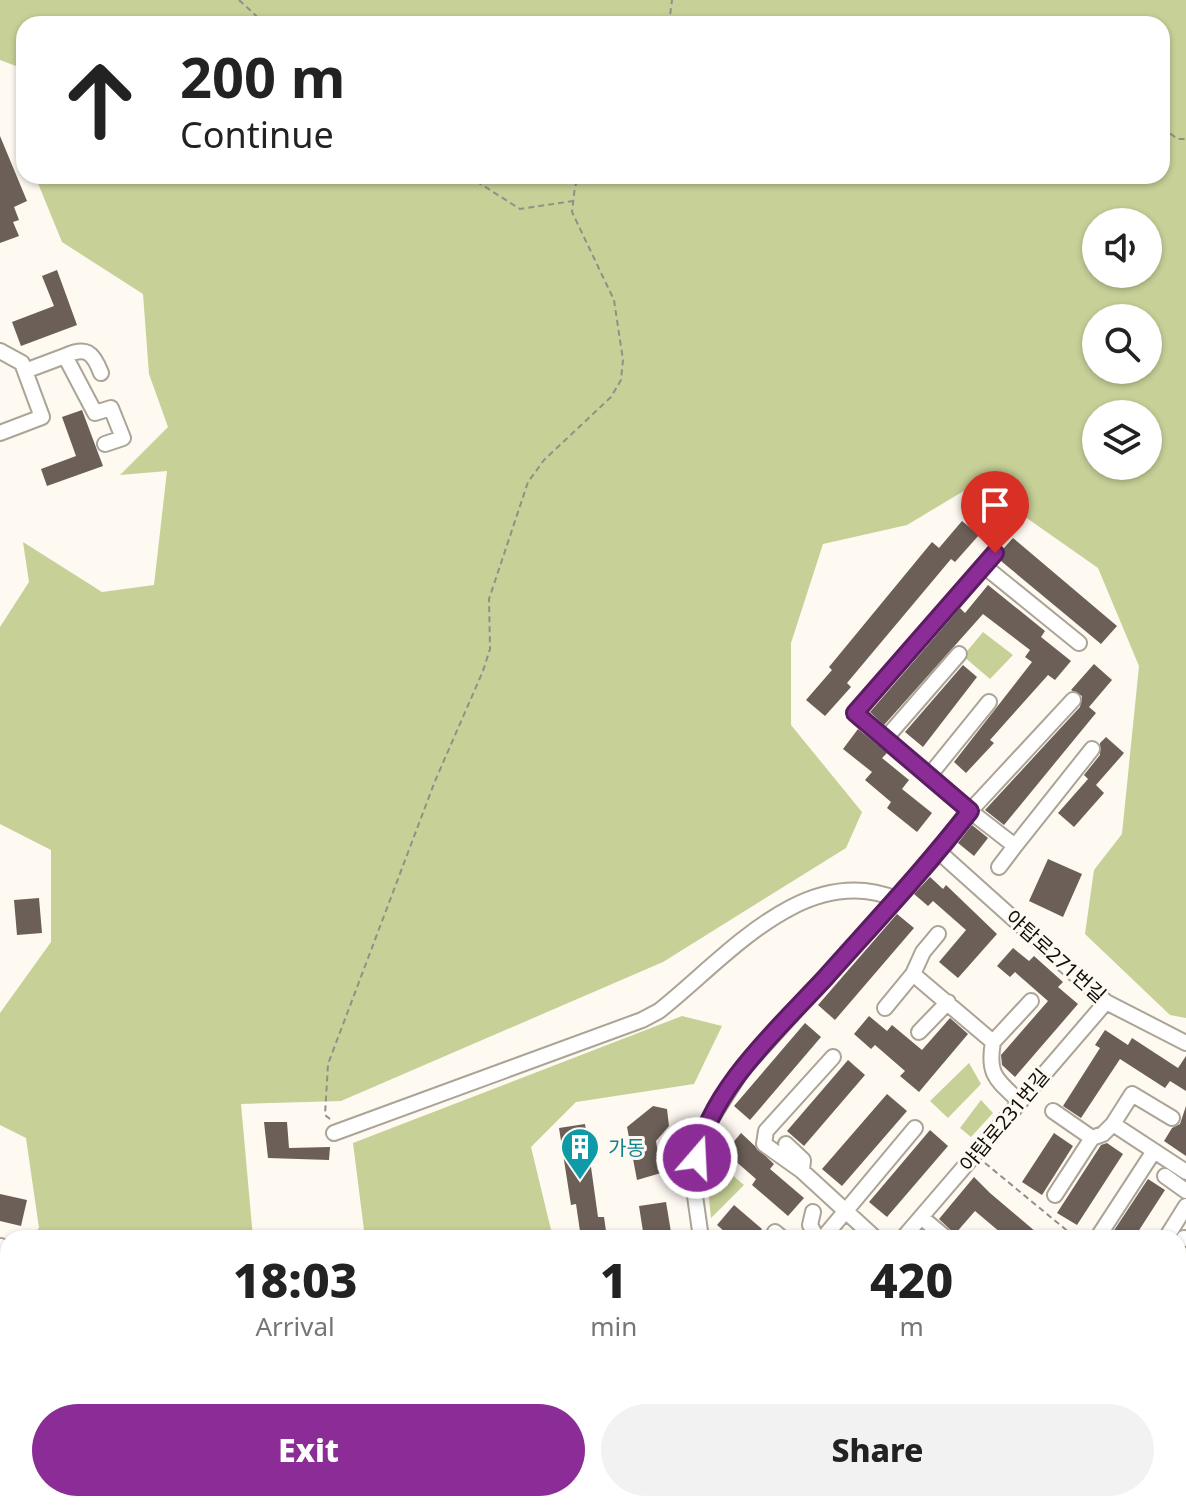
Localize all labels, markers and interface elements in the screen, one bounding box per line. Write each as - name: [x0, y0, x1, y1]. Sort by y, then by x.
- text: 200 m: [180, 38, 345, 114]
- icon: ahead: [48, 48, 152, 152]
- text: Continue: [180, 110, 334, 159]
- map controls: [1082, 208, 1162, 480]
- button: sound: [1082, 208, 1162, 288]
- button: search: [1082, 304, 1162, 384]
- button: layers: [1082, 400, 1162, 480]
- pin: [961, 471, 1029, 553]
- icon: arrive: [973, 483, 1017, 527]
- street label: 야탑로271번길: [1000, 904, 1112, 1008]
- street label: 야탑로231번길: [953, 1063, 1055, 1177]
- position arrow: [655, 1116, 739, 1200]
- building icon: 가동: [559, 1126, 601, 1181]
- place label: 가동: [608, 1134, 645, 1161]
- text: 18:03: [233, 1247, 357, 1312]
- text: 1: [600, 1247, 628, 1312]
- text: 420: [870, 1247, 953, 1312]
- text: Arrival: [255, 1308, 335, 1344]
- text: min: [590, 1308, 637, 1344]
- text: m: [899, 1308, 924, 1344]
- button: Exit: [32, 1404, 585, 1496]
- button: Share: [601, 1404, 1154, 1496]

